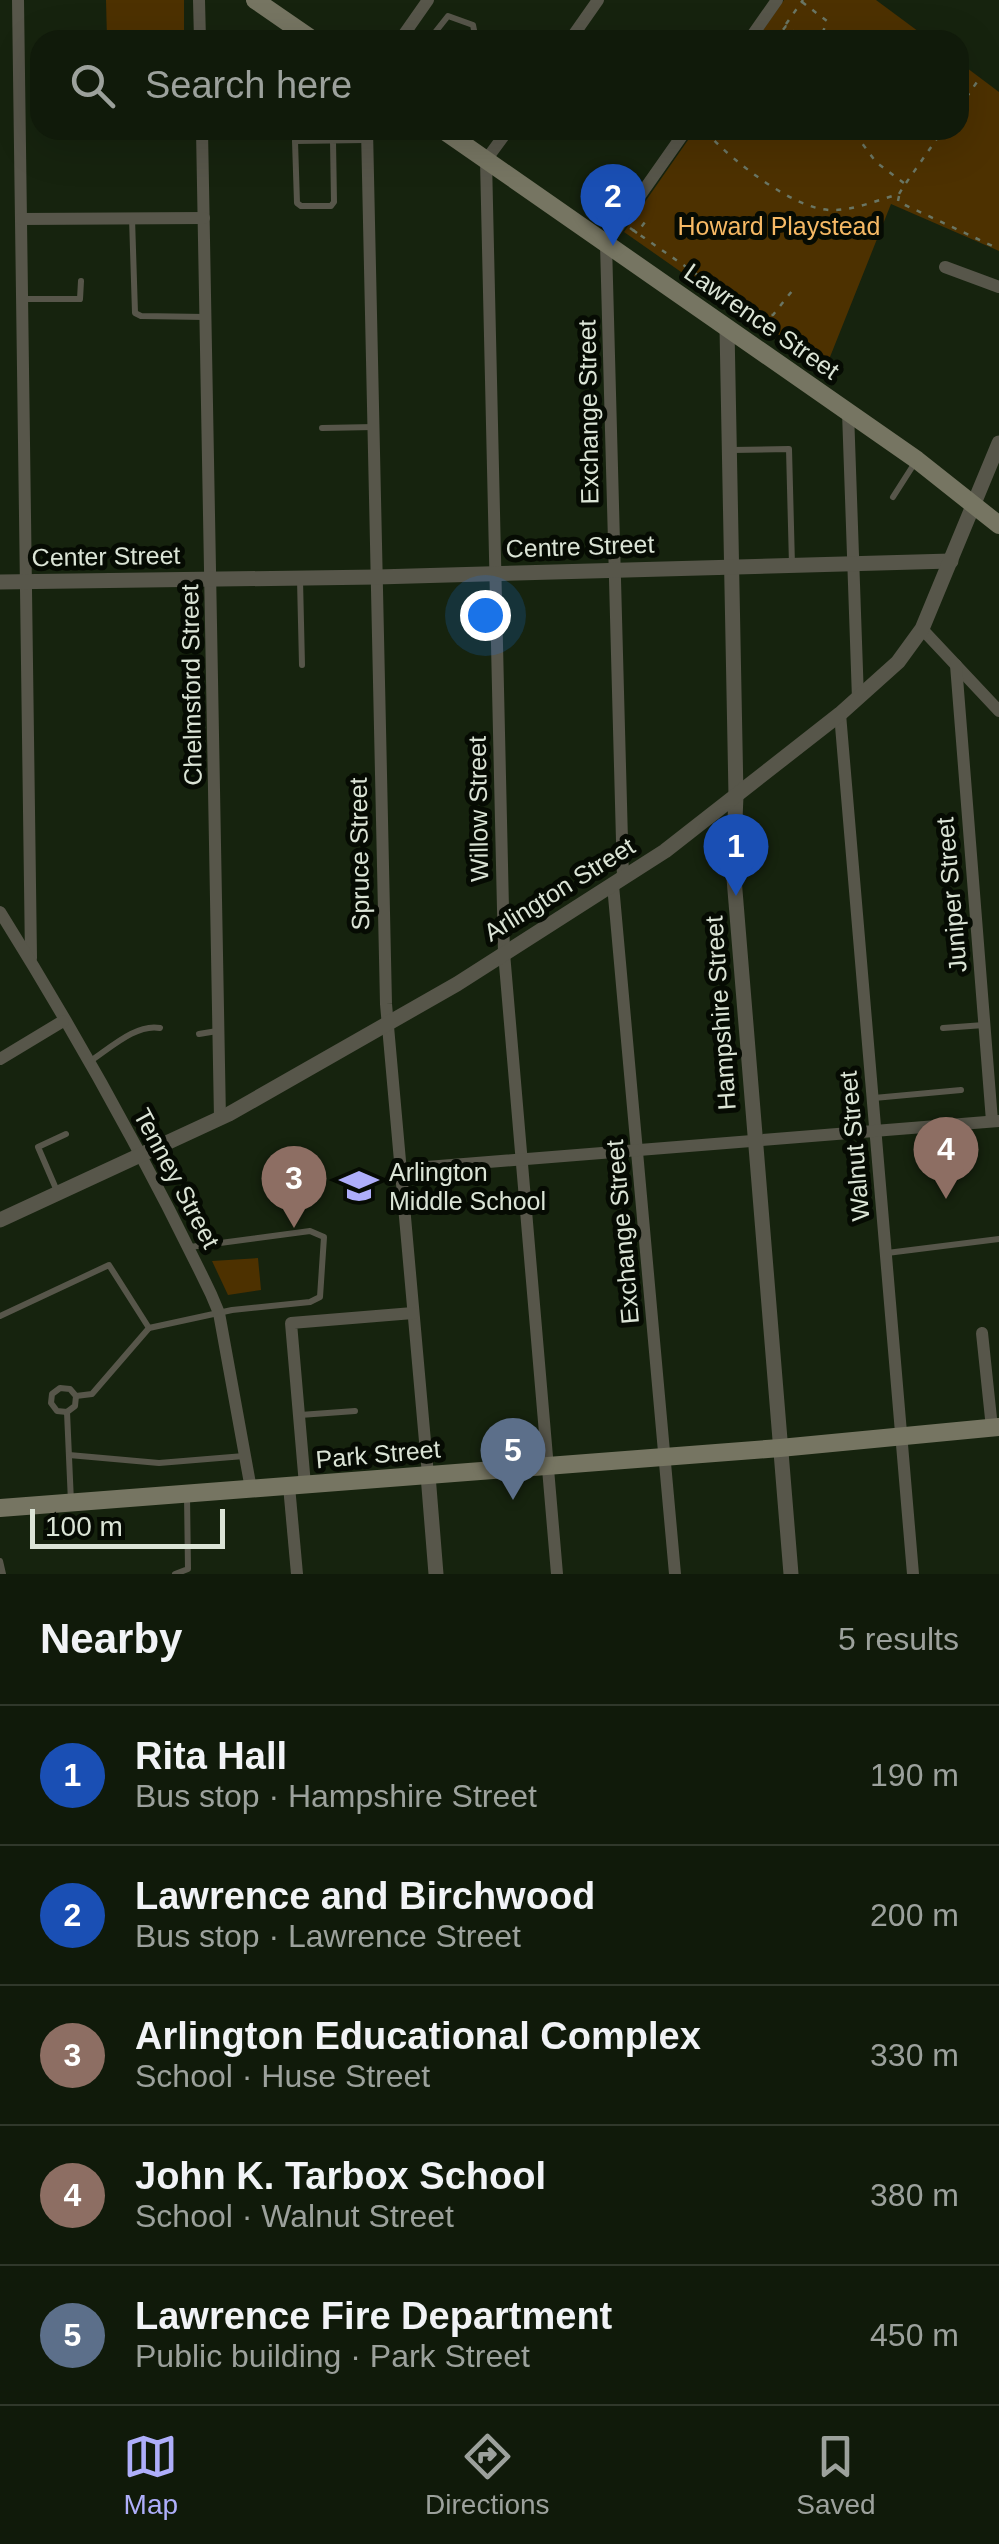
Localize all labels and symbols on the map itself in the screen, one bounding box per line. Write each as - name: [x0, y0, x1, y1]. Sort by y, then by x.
- pin: 2: [580, 164, 646, 246]
- park label: Howard Playstead: [678, 212, 880, 240]
- street label: Lawrence Street: [679, 257, 845, 385]
- street label: Exchange Street: [572, 319, 604, 505]
- street label: Centre Street: [505, 529, 655, 563]
- street label: Center Street: [31, 541, 181, 571]
- street label: Chelmsford Street: [175, 584, 207, 786]
- your location: [460, 590, 511, 641]
- street label: Willow Street: [463, 736, 493, 882]
- street label: Spruce Street: [344, 777, 374, 931]
- pin: 1: [704, 814, 768, 896]
- street label: Juniper Street: [930, 816, 972, 974]
- street label: Arlington Street: [479, 831, 640, 947]
- street label: Hampshire Street: [699, 915, 741, 1111]
- street label: Walnut Street: [833, 1070, 875, 1222]
- street label: Tenney Street: [128, 1103, 226, 1253]
- pin: 4: [914, 1116, 978, 1199]
- street label: Exchange Street: [600, 1139, 644, 1325]
- pin: 3: [262, 1146, 326, 1228]
- place label: Arlington Middle School: [389, 1158, 546, 1215]
- school or university icon: Arlington Middle School: [338, 1165, 380, 1207]
- pin: 5: [480, 1418, 546, 1500]
- street label: Park Street: [314, 1435, 442, 1473]
- scale bar: [30, 1504, 225, 1548]

